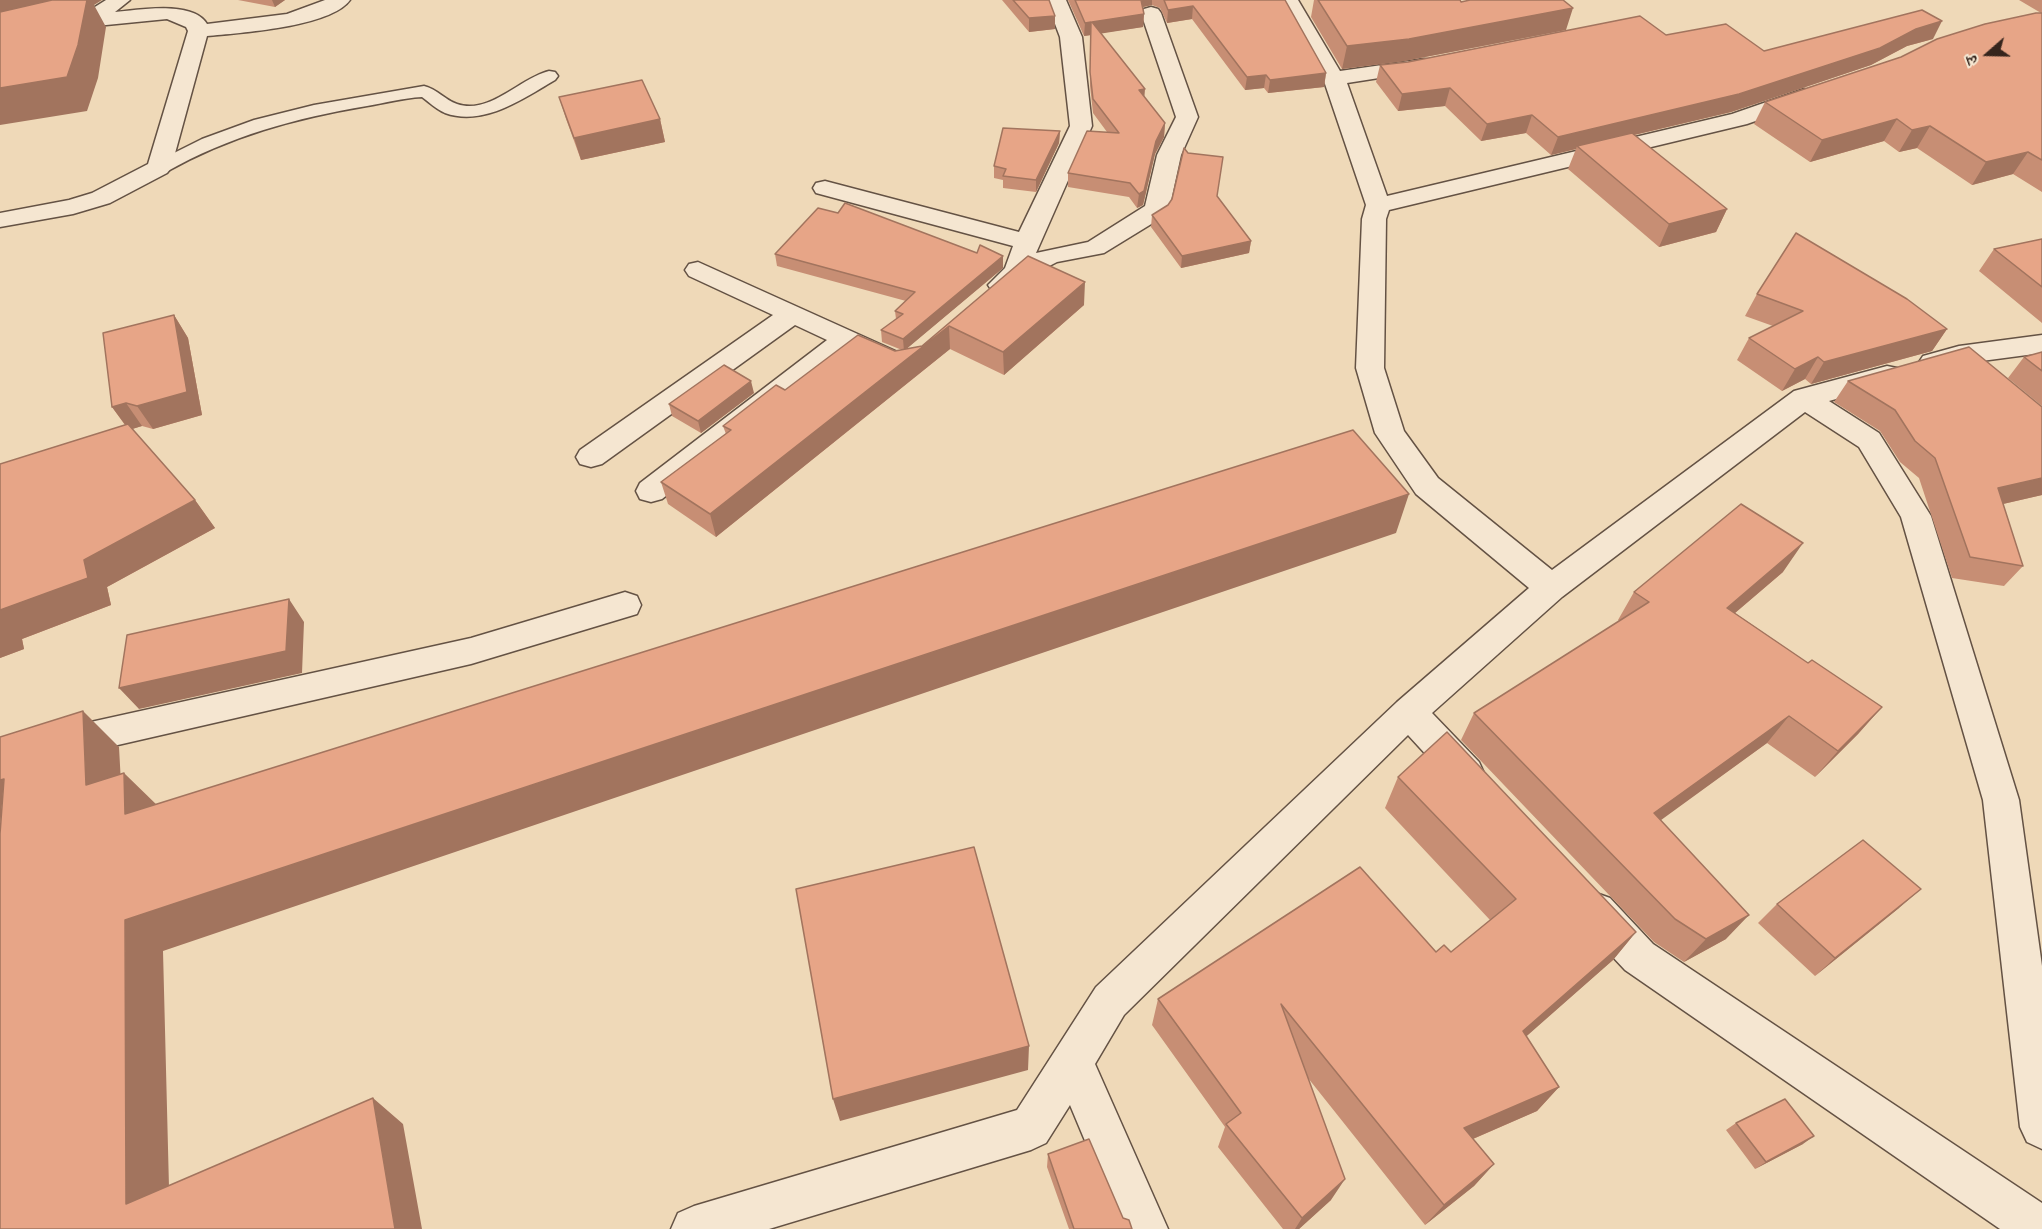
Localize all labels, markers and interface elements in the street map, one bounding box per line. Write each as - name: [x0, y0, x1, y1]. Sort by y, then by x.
- north arrow: [1958, 24, 2018, 84]
- text: उ: [1958, 52, 1984, 68]

